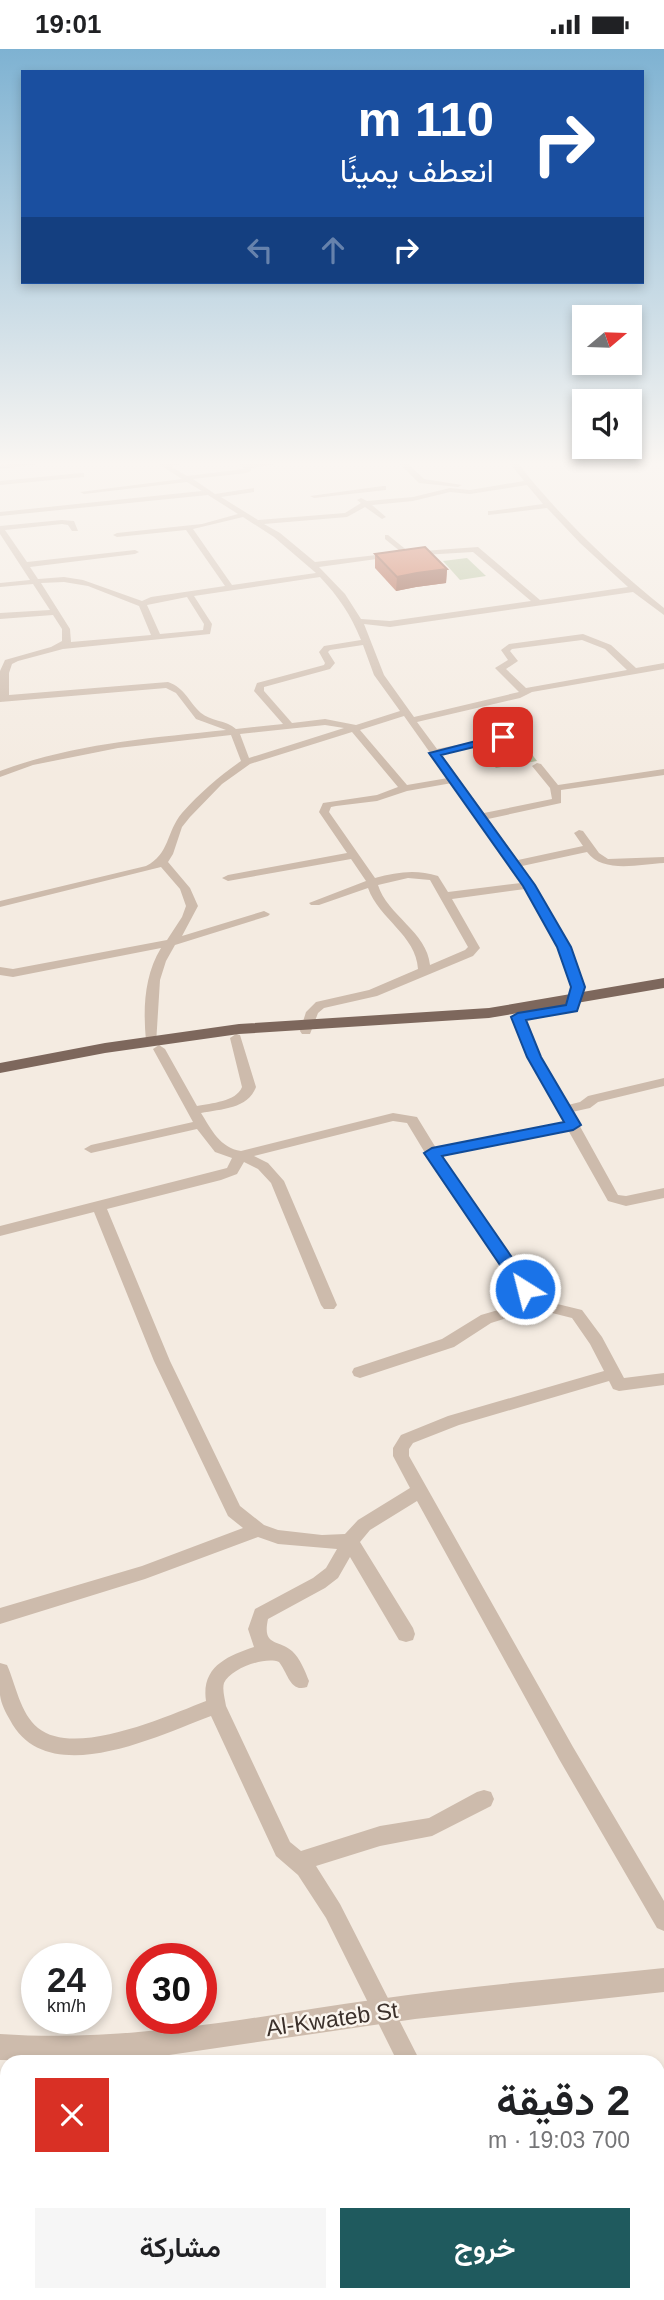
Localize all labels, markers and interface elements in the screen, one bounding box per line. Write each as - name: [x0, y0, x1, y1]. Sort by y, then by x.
- text: 19:01: [35, 9, 102, 39]
- text: 110 m: [358, 92, 494, 146]
- icon: right: [518, 98, 609, 189]
- text: انعطف يمينًا: [340, 153, 494, 189]
- icon: left: [241, 231, 279, 269]
- icon: ahead: [314, 231, 352, 269]
- icon: right: [387, 231, 425, 269]
- north arrow: [572, 305, 642, 375]
- map controls: [572, 305, 642, 459]
- button: sound: [572, 389, 642, 459]
- pin: [473, 707, 533, 767]
- icon: arrive: [484, 718, 522, 756]
- position arrow: [488, 1252, 562, 1326]
- speed limit sign: 30: [126, 1943, 217, 2034]
- text: 24: [47, 1960, 86, 1999]
- text: km/h: [47, 1996, 86, 2016]
- street label: Al-Kwateb St: [264, 1997, 400, 2041]
- text: 2 دقيقة: [496, 2077, 630, 2124]
- button: close: [35, 2078, 109, 2152]
- text: 700 m · 19:03: [488, 2127, 630, 2153]
- button: مشاركة: [35, 2208, 326, 2288]
- button: خروج: [340, 2208, 630, 2288]

